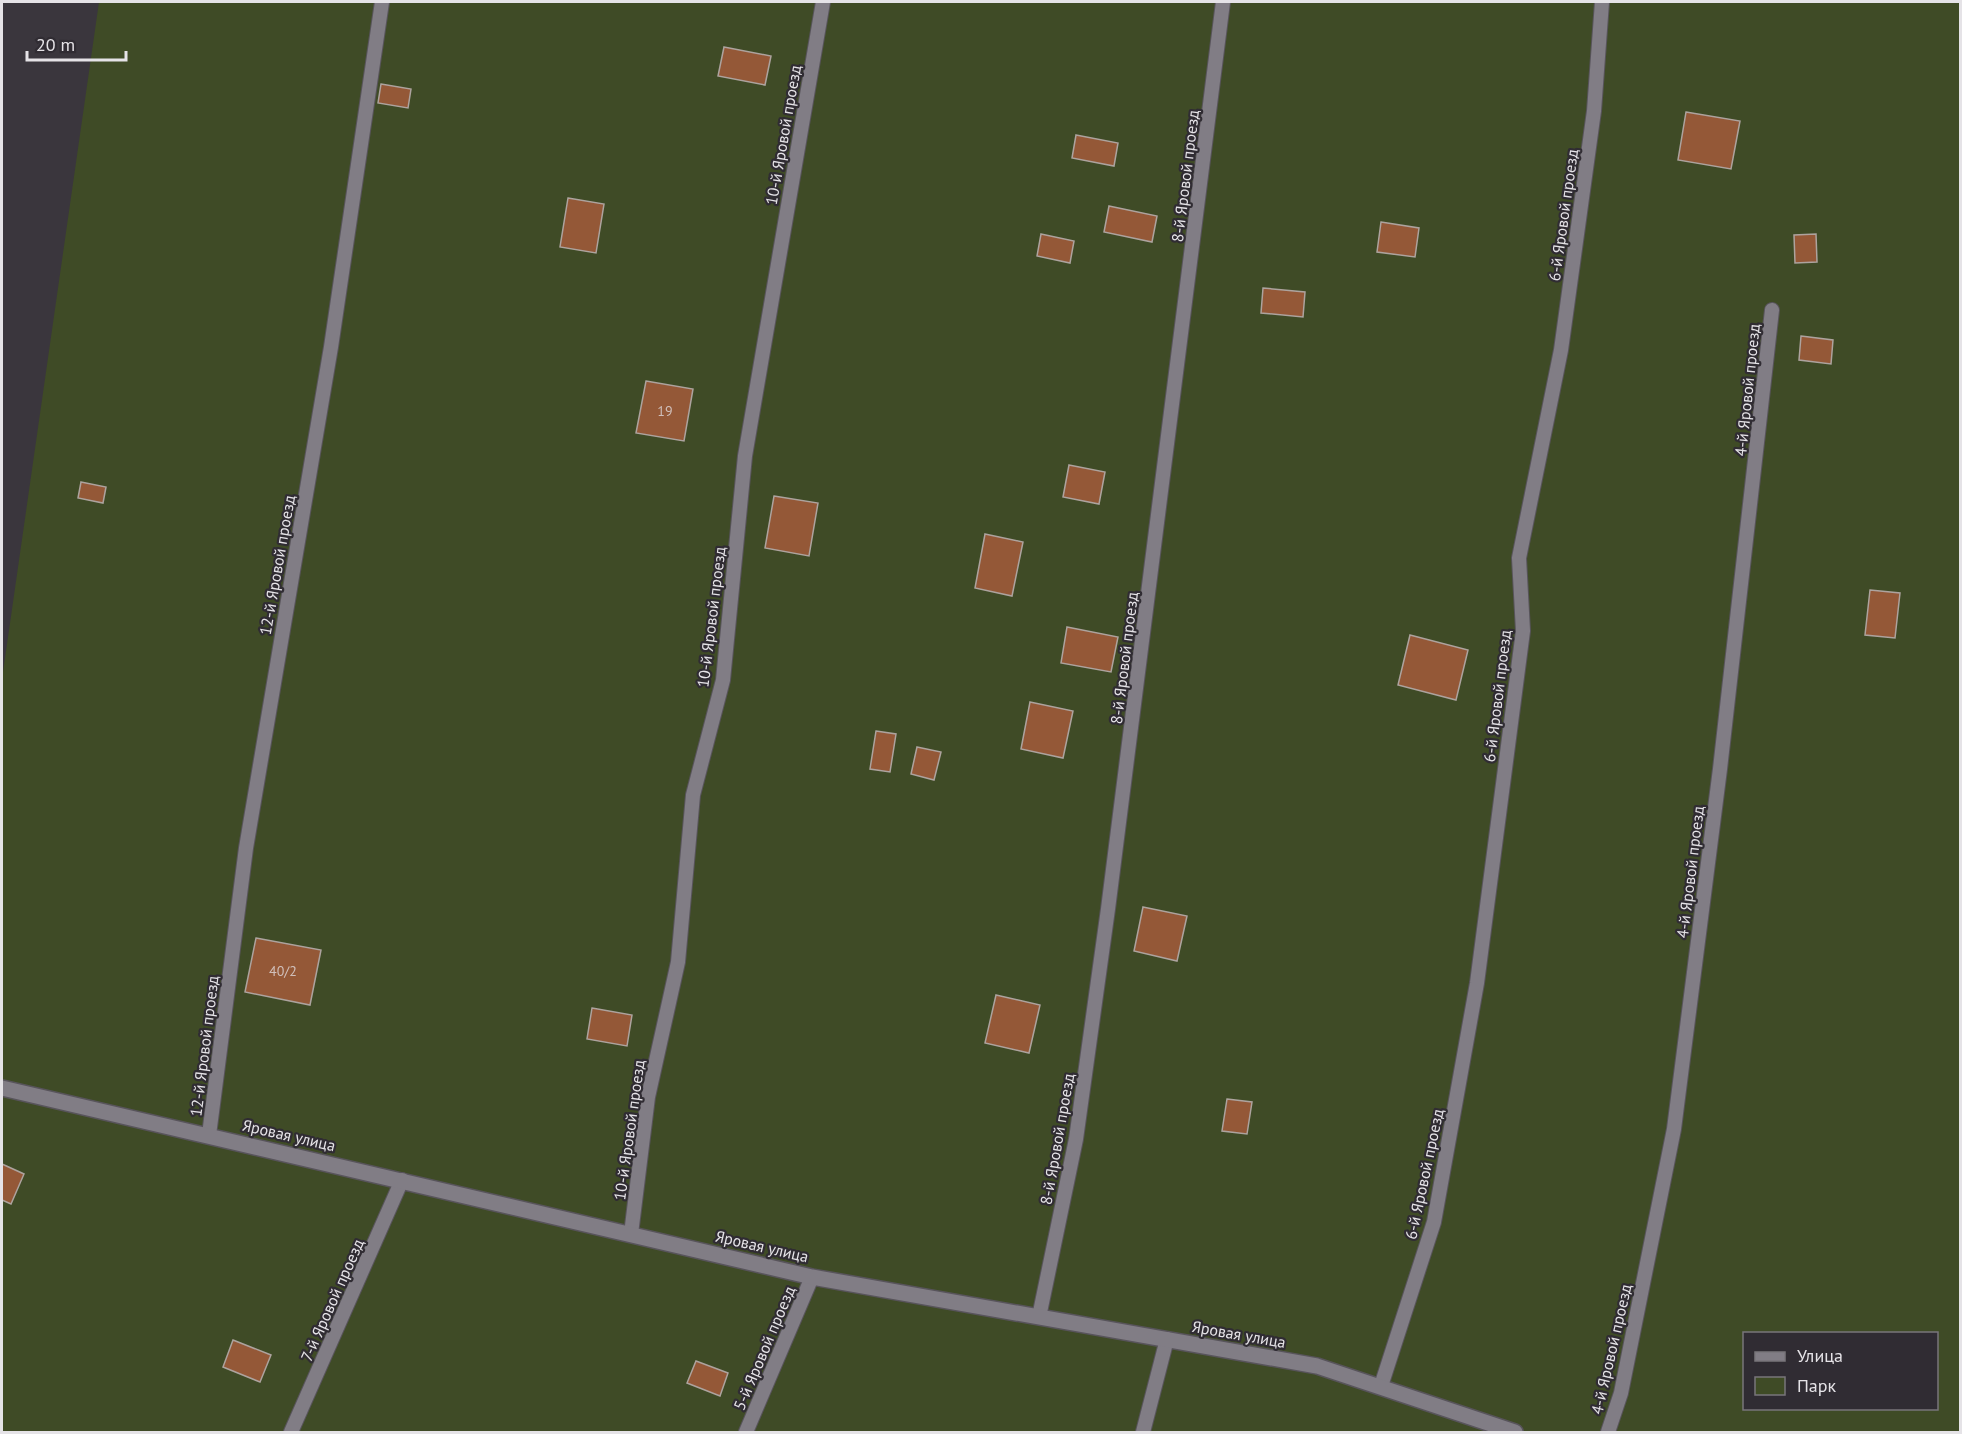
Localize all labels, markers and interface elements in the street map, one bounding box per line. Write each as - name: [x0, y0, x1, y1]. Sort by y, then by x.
- scale bar: [27, 24, 126, 62]
- text: 20 m: [36, 33, 75, 56]
- street label: 10-й Яровой проезд: [761, 63, 805, 207]
- street label: 8-й Яровой проезд: [1167, 108, 1203, 243]
- street label: 6-й Яровой проезд: [1544, 147, 1582, 282]
- street label: 4-й Яровой проезд: [1730, 322, 1764, 457]
- house number: 19: [657, 402, 673, 420]
- street label: 12-й Яровой проезд: [255, 493, 299, 637]
- street label: 10-й Яровой проезд: [692, 545, 730, 689]
- street label: 8-й Яровой проезд: [1106, 590, 1142, 725]
- street label: 6-й Яровой проезд: [1479, 628, 1515, 763]
- street label: 4-й Яровой проезд: [1672, 804, 1708, 939]
- house number: 40/2: [269, 962, 297, 980]
- street label: 12-й Яровой проезд: [185, 974, 223, 1118]
- street label: 10-й Яровой проезд: [609, 1058, 649, 1202]
- street label: 8-й Яровой проезд: [1036, 1071, 1078, 1206]
- street label: 6-й Яровой проезд: [1400, 1107, 1448, 1241]
- street label: Яровая улица: [241, 1115, 337, 1155]
- street label: Яровая улица: [714, 1226, 810, 1266]
- street label: 7-й Яровой проезд: [296, 1235, 368, 1364]
- street label: 4-й Яровой проезд: [1586, 1282, 1636, 1416]
- street label: 5-й Яровой проезд: [729, 1283, 799, 1413]
- street label: Яровая улица: [1191, 1316, 1287, 1352]
- legend: [1743, 1332, 1938, 1410]
- text: Улица: [1797, 1344, 1843, 1367]
- text: Парк: [1797, 1374, 1837, 1397]

